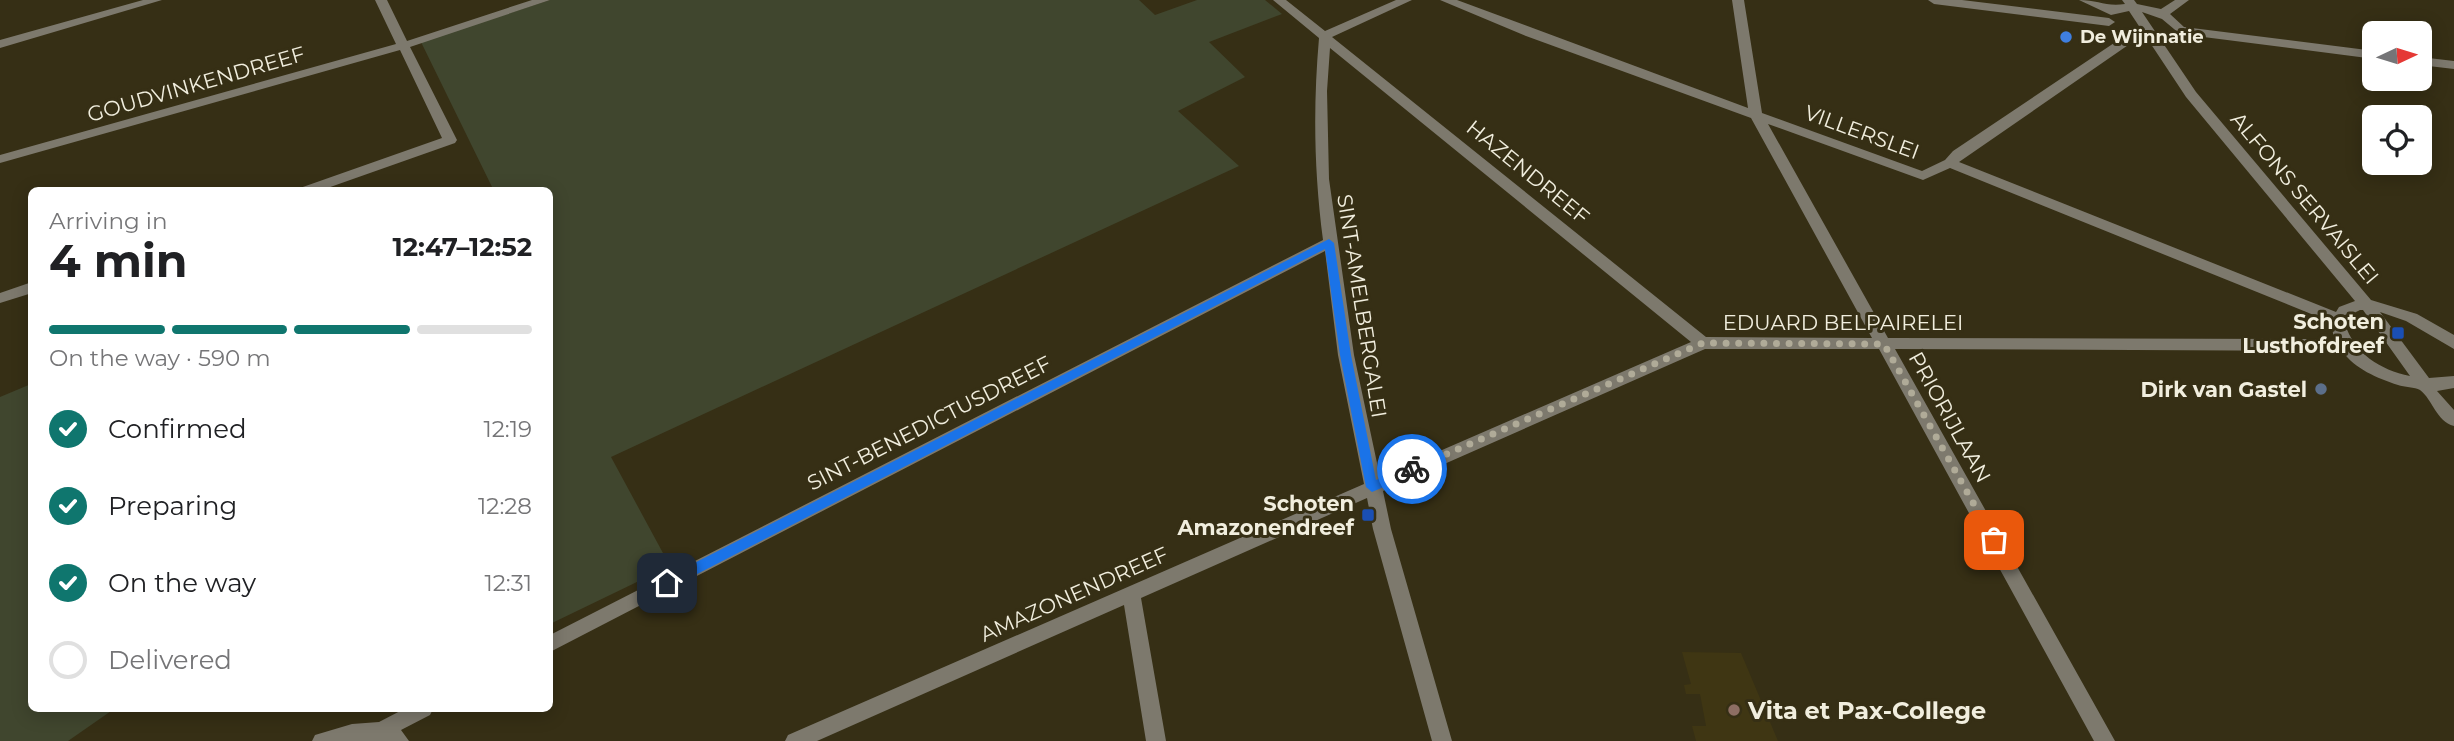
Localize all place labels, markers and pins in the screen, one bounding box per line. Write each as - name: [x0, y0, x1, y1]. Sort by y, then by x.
- place label: De Wijnnatie: [2080, 26, 2204, 48]
- marker: De Wijnnatie: [2058, 29, 2074, 45]
- place label: Schoten Lusthofdreef: [2242, 309, 2385, 358]
- marker: Schoten Lusthofdreef: [2390, 325, 2406, 341]
- place label: Dirk van Gastel: [2140, 377, 2307, 402]
- marker: Dirk van Gastel: [2313, 381, 2329, 397]
- place label: Schoten Amazonendreef: [1176, 491, 1355, 540]
- marker: Schoten Amazonendreef: [1360, 507, 1376, 523]
- pin: [1964, 510, 2024, 570]
- pin: [637, 553, 697, 613]
- place label: Vita et Pax-College: [1747, 696, 1986, 725]
- marker: Vita et Pax-College: [1726, 702, 1742, 718]

